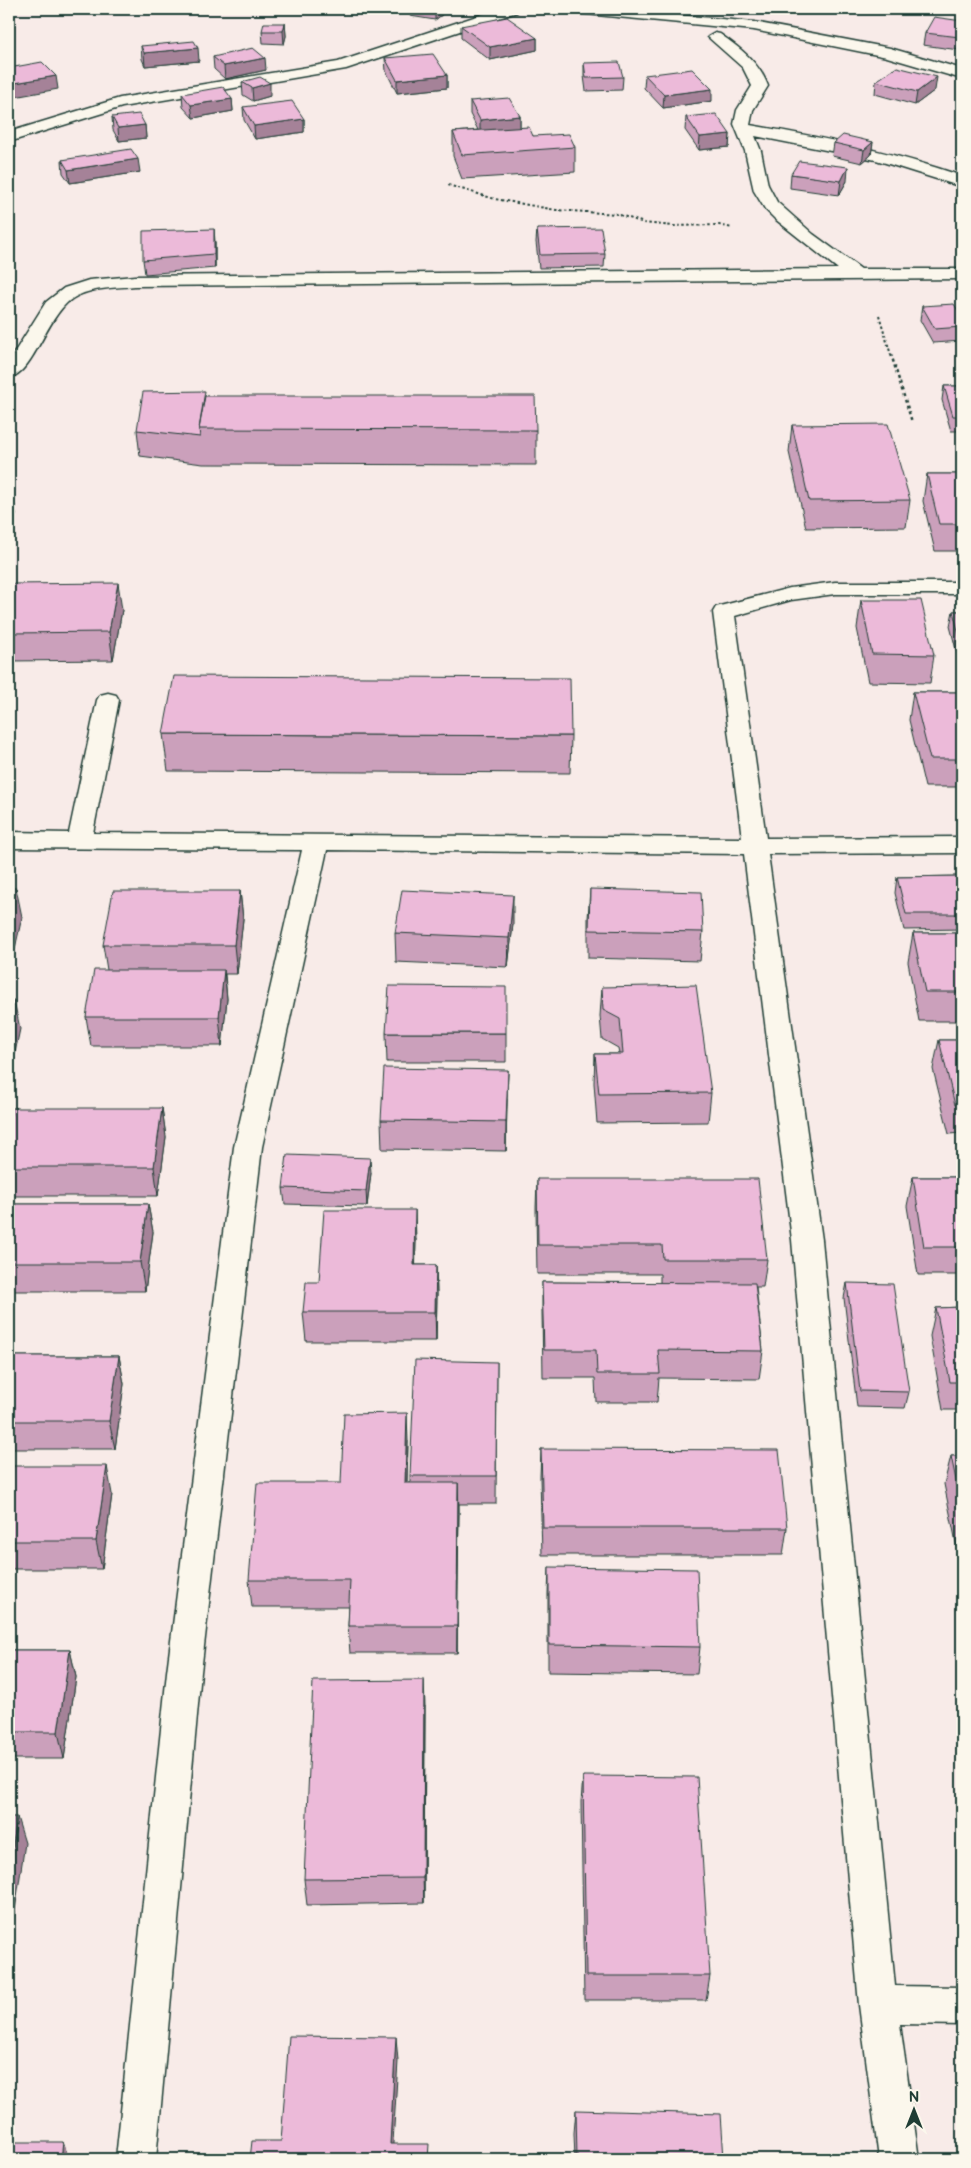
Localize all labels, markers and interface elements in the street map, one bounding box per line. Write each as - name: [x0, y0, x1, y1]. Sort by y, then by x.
- north arrow: [888, 2086, 938, 2136]
- text: N: [909, 2089, 919, 2106]

